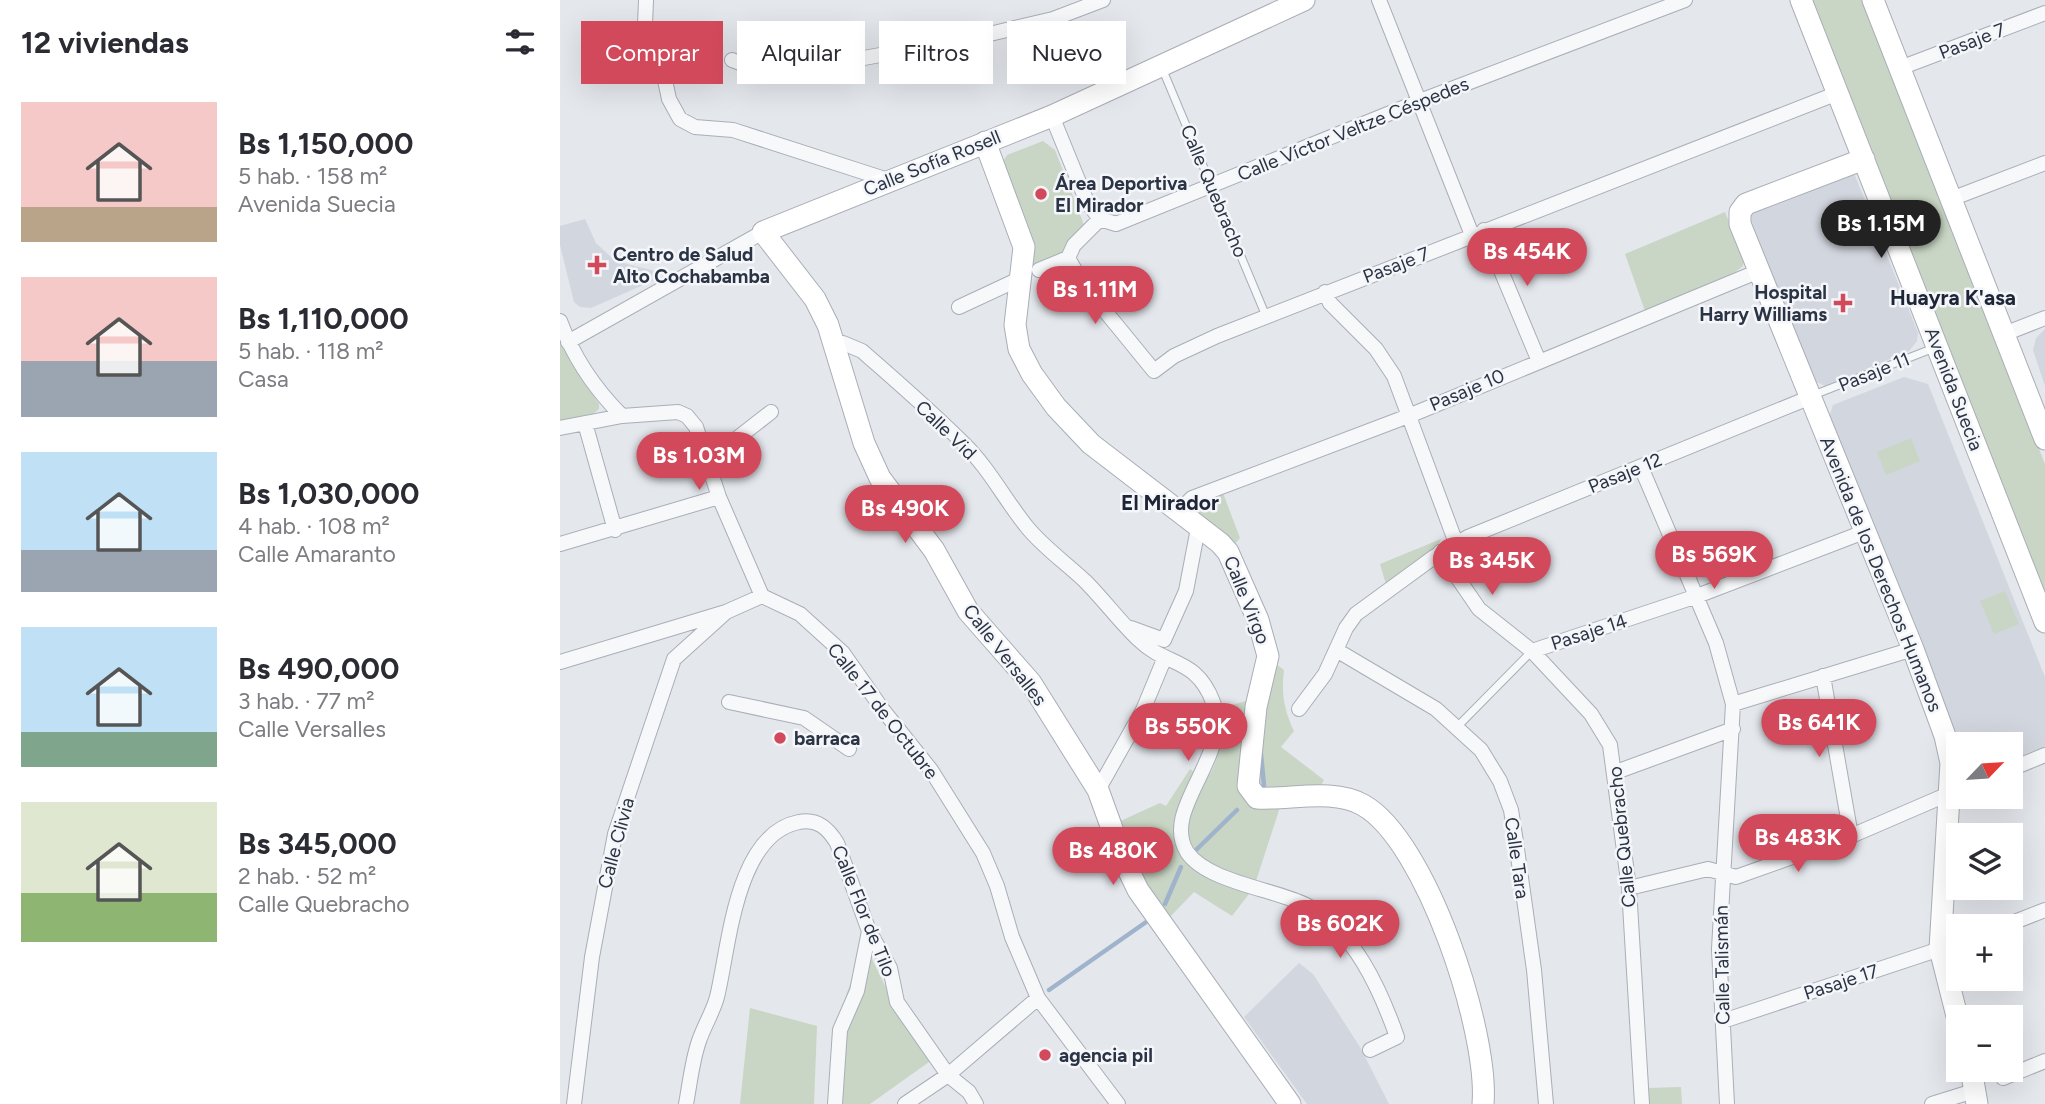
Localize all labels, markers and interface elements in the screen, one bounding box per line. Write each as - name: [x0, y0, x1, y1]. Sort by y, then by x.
- street label: Pasaje 7: [1935, 18, 2009, 64]
- chip: Comprar: [581, 21, 723, 84]
- chip: Alquilar: [737, 21, 865, 84]
- chip: Filtros: [879, 21, 993, 84]
- chip: Nuevo: [1007, 21, 1126, 84]
- icon: filters: [501, 23, 539, 61]
- text: 12 viviendas: [21, 24, 189, 61]
- street label: Calle Víctor Veltze Céspedes: [1234, 72, 1472, 186]
- street label: Calle Quebracho: [1176, 121, 1252, 261]
- text: Bs 1,150,000: [238, 125, 413, 162]
- street label: Calle Sofía Rosell: [860, 125, 1004, 201]
- icon: home: [77, 130, 161, 214]
- text: 5 hab. · 158 m²: [238, 162, 387, 190]
- place label: Área Deportiva El Mirador: [1055, 172, 1187, 217]
- marker: Área Deportiva El Mirador: [1033, 186, 1049, 202]
- text: Avenida Suecia: [238, 190, 396, 218]
- pin: Bs 1.15M: [1809, 201, 1953, 260]
- text: Bs 1.15M: [1837, 209, 1925, 237]
- pin: Bs 454K: [1462, 229, 1592, 288]
- text: Bs 454K: [1483, 237, 1571, 265]
- street label: Pasaje 7: [1359, 242, 1433, 288]
- place label: Centro de Salud Alto Cochabamba: [613, 243, 770, 288]
- marker: Centro de Salud Alto Cochabamba: [587, 255, 607, 275]
- pin: Bs 1.11M: [1023, 266, 1167, 326]
- text: Bs 1.11M: [1053, 275, 1137, 303]
- place label: Hospital Harry Williams: [1699, 281, 1827, 326]
- district label: Huayra K'asa: [1890, 285, 2016, 310]
- marker: Hospital Harry Williams: [1833, 293, 1853, 313]
- text: Bs 1,110,000: [238, 300, 409, 337]
- icon: home: [77, 305, 161, 389]
- street label: Avenida Suecia: [1920, 324, 1988, 454]
- text: 5 hab. · 118 m²: [238, 337, 384, 365]
- street label: Pasaje 11: [1835, 347, 1913, 397]
- street label: Pasaje 10: [1426, 364, 1508, 416]
- text: Casa: [238, 365, 289, 393]
- street label: Calle Vid: [911, 395, 981, 465]
- pin: Bs 1.03M: [627, 433, 771, 492]
- street label: Avenida de los Derechos Humanos: [1815, 433, 1947, 715]
- text: Bs 1.03M: [652, 441, 746, 469]
- street label: Pasaje 12: [1585, 448, 1665, 498]
- text: Bs 1,030,000: [238, 475, 419, 512]
- icon: home: [77, 480, 161, 564]
- pin: Bs 490K: [840, 486, 970, 545]
- district label: El Mirador: [1121, 490, 1219, 515]
- text: Bs 490K: [861, 494, 949, 522]
- text: 4 hab. · 108 m²: [238, 512, 390, 540]
- pin: Bs 569K: [1649, 532, 1779, 591]
- pin: Bs 345K: [1427, 538, 1557, 597]
- text: Calle Amaranto: [238, 540, 396, 568]
- text: Bs 569K: [1671, 540, 1757, 568]
- text: Bs 345K: [1449, 546, 1535, 574]
- street label: Calle Virgo: [1219, 553, 1275, 647]
- street label: Calle Versalles: [958, 600, 1052, 710]
- street label: Pasaje 14: [1548, 609, 1630, 655]
- street label: Calle 17 de Octubre: [823, 638, 943, 784]
- text: Bs 490,000: [238, 650, 399, 687]
- icon: home: [77, 655, 161, 739]
- text: 3 hab. · 77 m²: [238, 687, 374, 715]
- pin: Bs 641K: [1754, 700, 1884, 759]
- pin: Bs 550K: [1123, 704, 1253, 763]
- text: Bs 641K: [1777, 708, 1861, 736]
- text: Bs 550K: [1144, 712, 1232, 740]
- text: Calle Versalles: [238, 715, 386, 743]
- place label: barraca: [794, 727, 860, 750]
- marker: barraca: [772, 730, 788, 746]
- north arrow: [1946, 732, 2023, 808]
- map controls: [1946, 732, 2023, 1082]
- street label: Calle Quebracho: [1603, 765, 1641, 909]
- street label: Calle Clivia: [593, 795, 639, 891]
- pin: Bs 483K: [1733, 814, 1863, 874]
- street label: Calle Tara: [1500, 816, 1534, 900]
- text: Bs 483K: [1754, 823, 1842, 851]
- button: layers: [1946, 823, 2023, 900]
- text: Bs 345,000: [238, 825, 397, 862]
- pin: Bs 480K: [1048, 828, 1178, 887]
- icon: home: [77, 830, 161, 914]
- text: Bs 480K: [1068, 836, 1158, 864]
- street label: Calle Flor de Tilo: [827, 842, 901, 980]
- text: 2 hab. · 52 m²: [238, 862, 376, 890]
- text: Calle Quebracho: [238, 890, 410, 918]
- pin: Bs 602K: [1275, 900, 1405, 960]
- street label: Calle Talismán: [1709, 905, 1735, 1025]
- text: Bs 602K: [1296, 909, 1384, 937]
- button: +: [1946, 914, 2023, 991]
- street label: Pasaje 17: [1801, 959, 1881, 1005]
- button: −: [1946, 1005, 2023, 1082]
- place label: agencia pil: [1059, 1044, 1153, 1067]
- marker: agencia pil: [1037, 1047, 1053, 1063]

